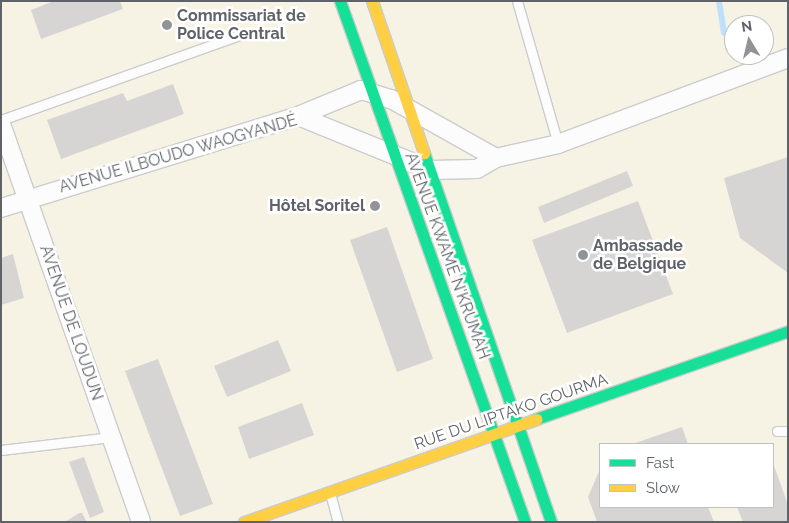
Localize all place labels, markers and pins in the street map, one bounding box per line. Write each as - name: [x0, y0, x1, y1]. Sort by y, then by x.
- place label: Commissariat de Police Central: [177, 6, 306, 44]
- marker: Commissariat de Police Central: [161, 19, 173, 31]
- place label: Hôtel Soritel: [269, 196, 365, 216]
- marker: Hôtel Soritel: [369, 200, 381, 212]
- place label: Ambassade de Belgique: [593, 236, 686, 274]
- marker: Ambassade de Belgique: [577, 249, 589, 261]

